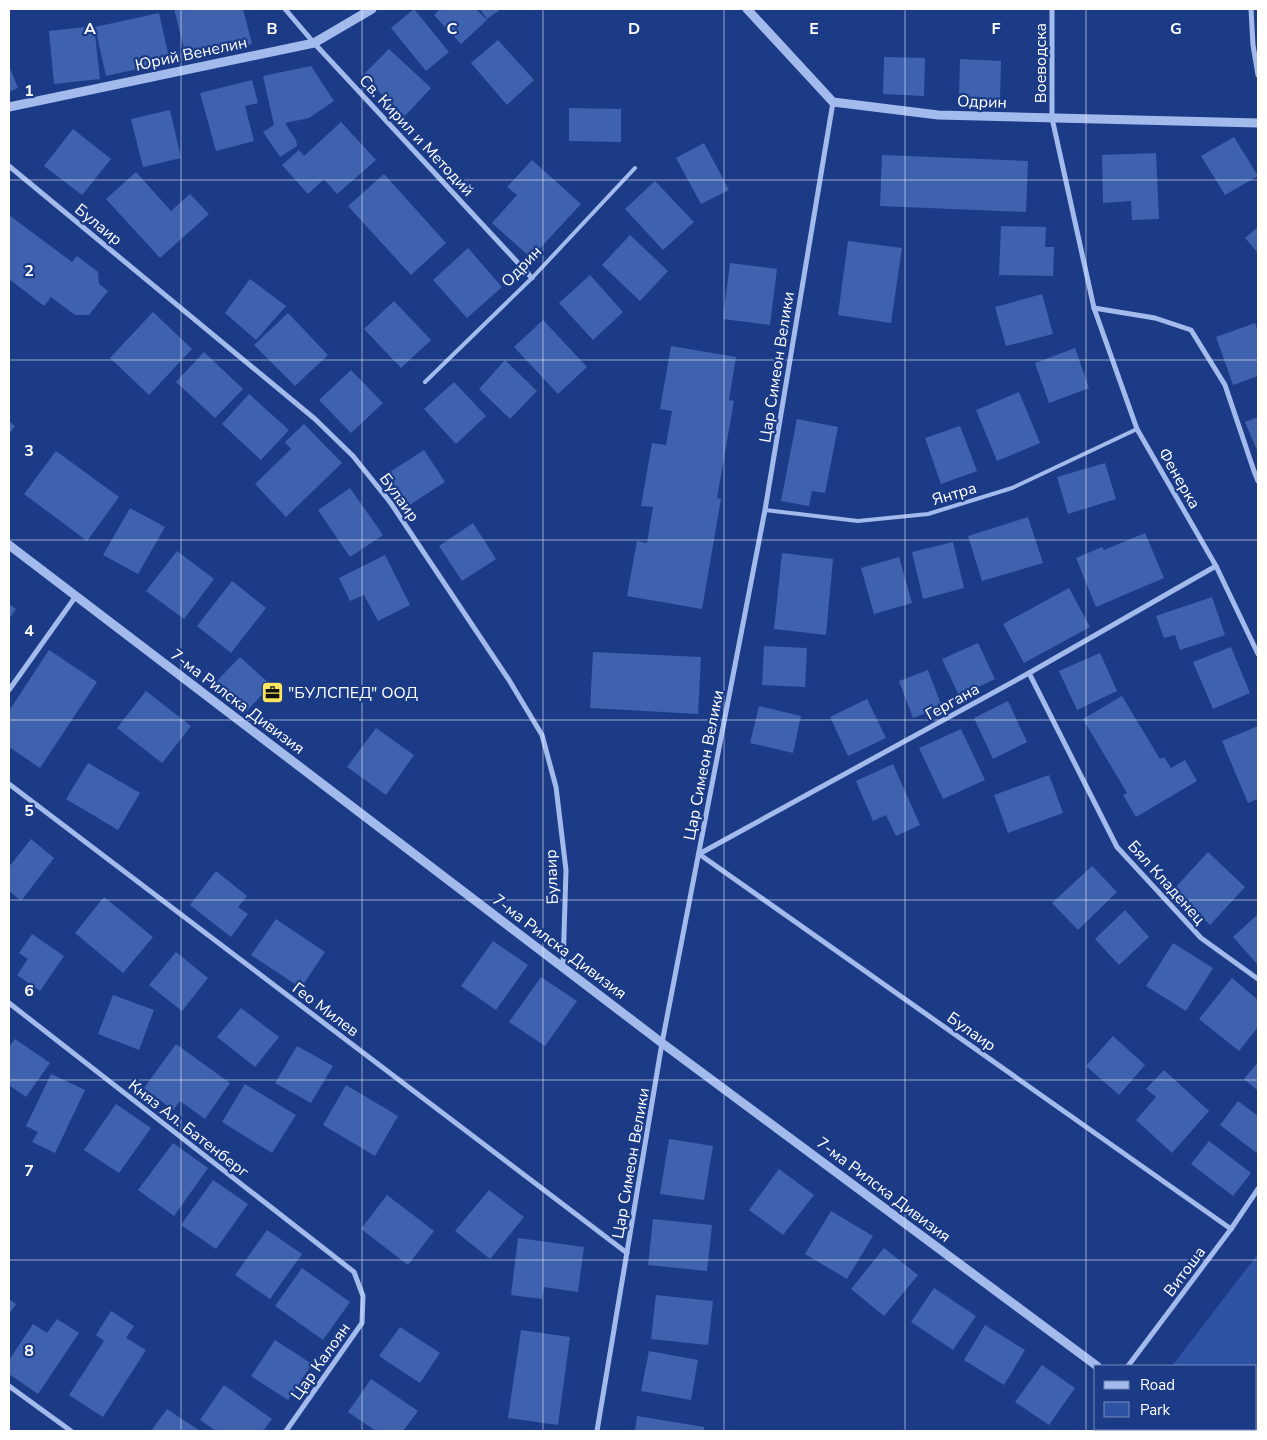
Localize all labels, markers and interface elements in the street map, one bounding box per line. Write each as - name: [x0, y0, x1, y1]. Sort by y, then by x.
- text: A: [84, 18, 96, 40]
- text: B: [266, 18, 278, 40]
- text: C: [447, 18, 458, 40]
- text: D: [628, 18, 640, 40]
- text: E: [809, 18, 819, 40]
- text: F: [992, 18, 1001, 40]
- text: G: [1170, 18, 1182, 40]
- street label: Воеводска: [1030, 23, 1052, 103]
- street label: Юрий Венелин: [133, 31, 249, 77]
- street label: Св. Кирил и Методий: [354, 70, 479, 201]
- text: 1: [24, 80, 34, 102]
- street label: Одрин: [957, 90, 1007, 114]
- street label: Булаир: [70, 199, 127, 251]
- street label: Одрин: [497, 241, 547, 292]
- text: 2: [24, 260, 34, 282]
- street label: Цар Симеон Велики: [754, 290, 800, 444]
- text: 3: [24, 440, 34, 462]
- street label: Фенерка: [1153, 444, 1205, 513]
- street label: Булаир: [374, 469, 424, 526]
- street label: Янтра: [929, 477, 979, 511]
- text: 4: [24, 620, 34, 642]
- street label: 7-ма Рилска Дивизия: [166, 644, 309, 760]
- street label: Гергана: [922, 678, 983, 726]
- office icon: "БУЛСПЕД" ООД: [260, 680, 284, 704]
- place label: "БУЛСПЕД" ООД: [288, 682, 419, 704]
- street label: Цар Симеон Велики: [679, 688, 729, 842]
- text: 5: [24, 800, 34, 822]
- street label: Бял Кладенец: [1123, 836, 1210, 930]
- street label: Булаир: [540, 849, 564, 905]
- street label: 7-ма Рилска Дивизия: [488, 889, 631, 1005]
- street label: Гео Милев: [288, 977, 363, 1042]
- text: 6: [24, 980, 34, 1002]
- street label: Булаир: [943, 1007, 1000, 1057]
- street label: Княз Ал. Батенберг: [124, 1075, 253, 1183]
- street label: Цар Симеон Велики: [607, 1086, 655, 1240]
- street label: 7-ма Рилска Дивизия: [812, 1132, 955, 1248]
- text: 7: [24, 1160, 34, 1182]
- street label: Витоша: [1159, 1242, 1211, 1301]
- street label: Цар Калоян: [286, 1318, 356, 1405]
- text: 8: [24, 1340, 34, 1362]
- legend: [1094, 1365, 1257, 1430]
- text: Road: [1140, 1375, 1175, 1395]
- text: Park: [1140, 1400, 1170, 1420]

